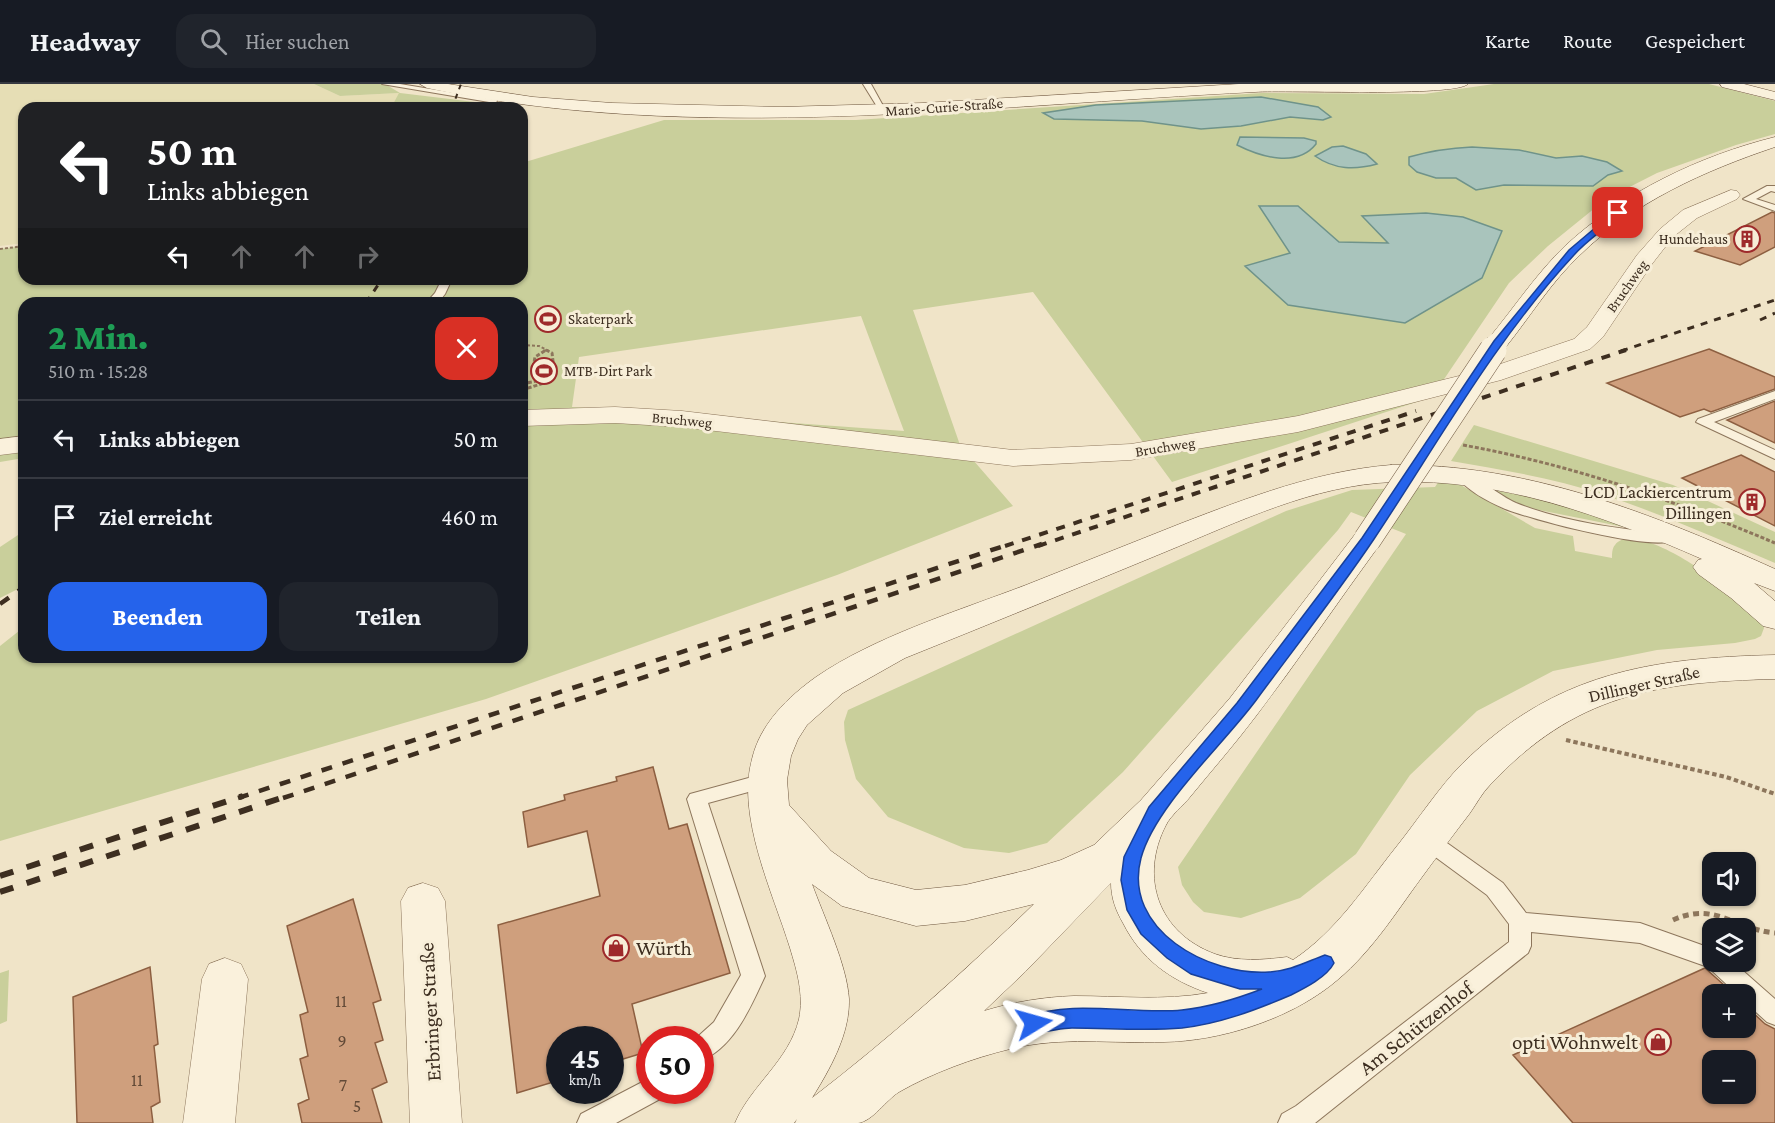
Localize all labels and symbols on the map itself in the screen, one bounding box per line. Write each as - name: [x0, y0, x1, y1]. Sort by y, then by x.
- street label: Marie-Curie-Straße: [885, 95, 1004, 119]
- pin: [1592, 187, 1643, 238]
- building icon: Hundehaus: [1732, 224, 1762, 254]
- place label: Hundehaus: [1659, 231, 1728, 247]
- street label: Bruchweg: [1603, 257, 1652, 316]
- sports icon: Skaterpark: [533, 304, 563, 334]
- place label: Skaterpark: [568, 311, 634, 328]
- sports icon: MTB-Dirt Park: [529, 356, 559, 386]
- place label: MTB-Dirt Park: [564, 363, 653, 379]
- street label: Bruchweg: [651, 409, 713, 432]
- street label: Bruchweg: [1134, 434, 1196, 461]
- place label: LCD Lackiercentrum Dillingen: [1584, 482, 1733, 523]
- building icon: LCD Lackiercentrum Dillingen: [1737, 487, 1767, 517]
- street label: Dillinger Straße: [1586, 661, 1702, 707]
- shop icon: Würth: [601, 933, 631, 963]
- place label: Würth: [636, 936, 692, 960]
- street label: Erbringer Straße: [414, 942, 446, 1082]
- street label: Am Schützenhof: [1354, 975, 1479, 1080]
- house number: 11: [335, 991, 347, 1011]
- position arrow: [1002, 991, 1066, 1055]
- speed limit sign: 50: [636, 1026, 714, 1104]
- shop icon: opti Wohnwelt: [1643, 1027, 1673, 1057]
- place label: opti Wohnwelt: [1512, 1030, 1639, 1054]
- house number: 9: [337, 1031, 347, 1051]
- house number: 11: [131, 1070, 143, 1090]
- house number: 7: [339, 1075, 347, 1095]
- house number: 5: [353, 1096, 361, 1116]

